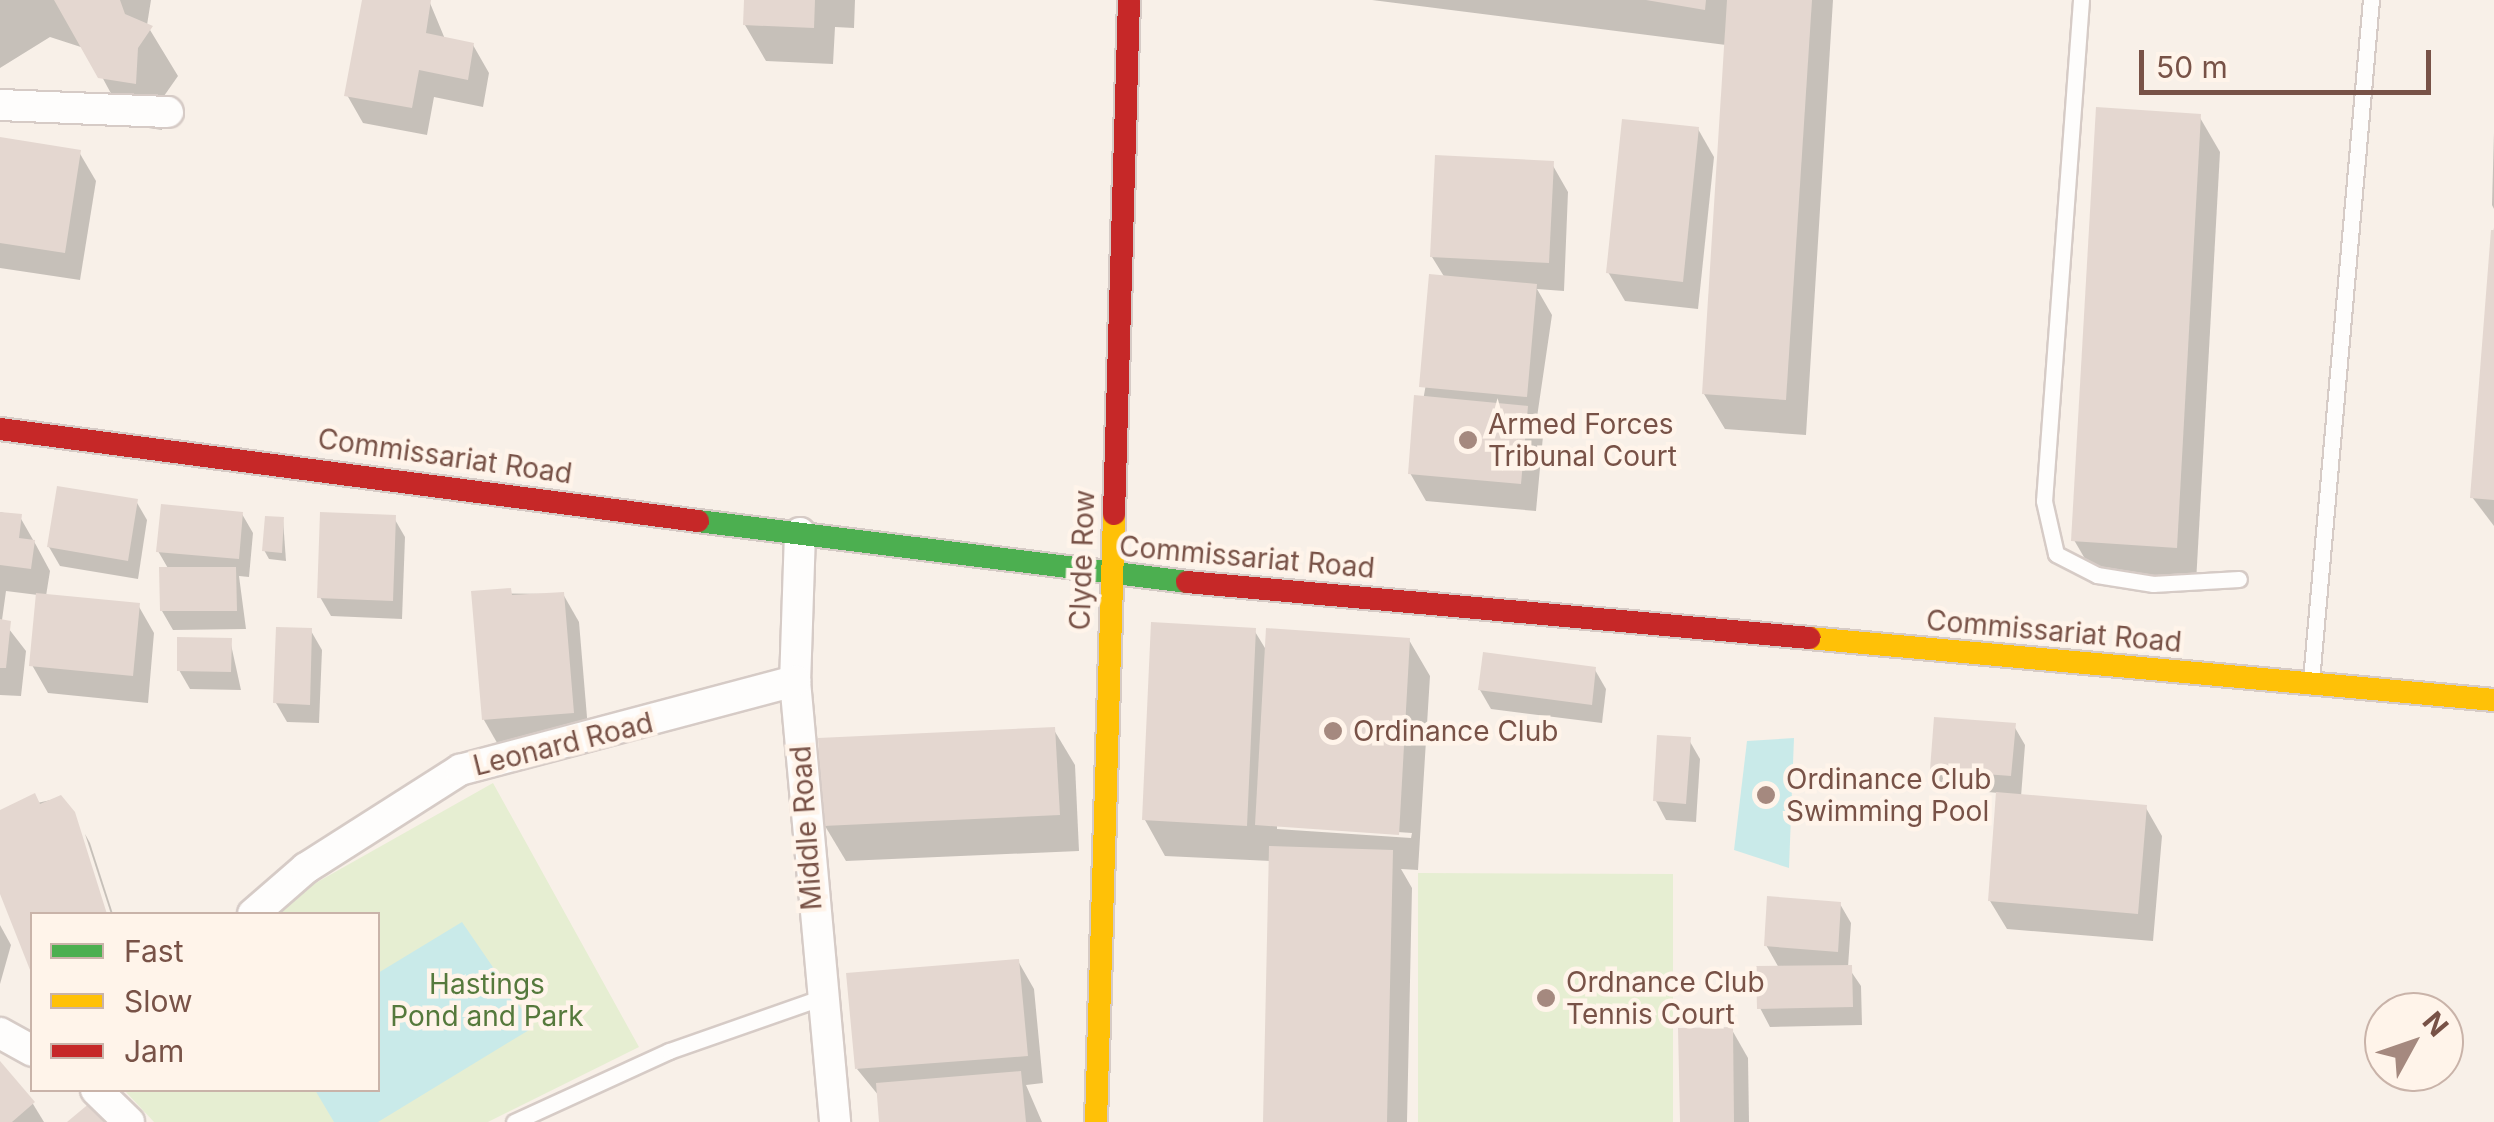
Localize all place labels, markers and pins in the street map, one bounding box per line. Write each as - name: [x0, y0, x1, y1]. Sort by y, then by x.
- place label: Armed Forces Tribunal Court: [1488, 407, 1677, 473]
- marker: Armed Forces Tribunal Court: [1457, 429, 1479, 451]
- place label: Ordinance Club: [1353, 714, 1558, 748]
- marker: Ordinance Club: [1322, 720, 1344, 742]
- place label: Ordinance Club Swimming Pool: [1786, 762, 1991, 828]
- marker: Ordinance Club Swimming Pool: [1755, 784, 1777, 806]
- place label: Ordnance Club Tennis Court: [1566, 965, 1765, 1031]
- marker: Ordnance Club Tennis Court: [1535, 987, 1557, 1009]

